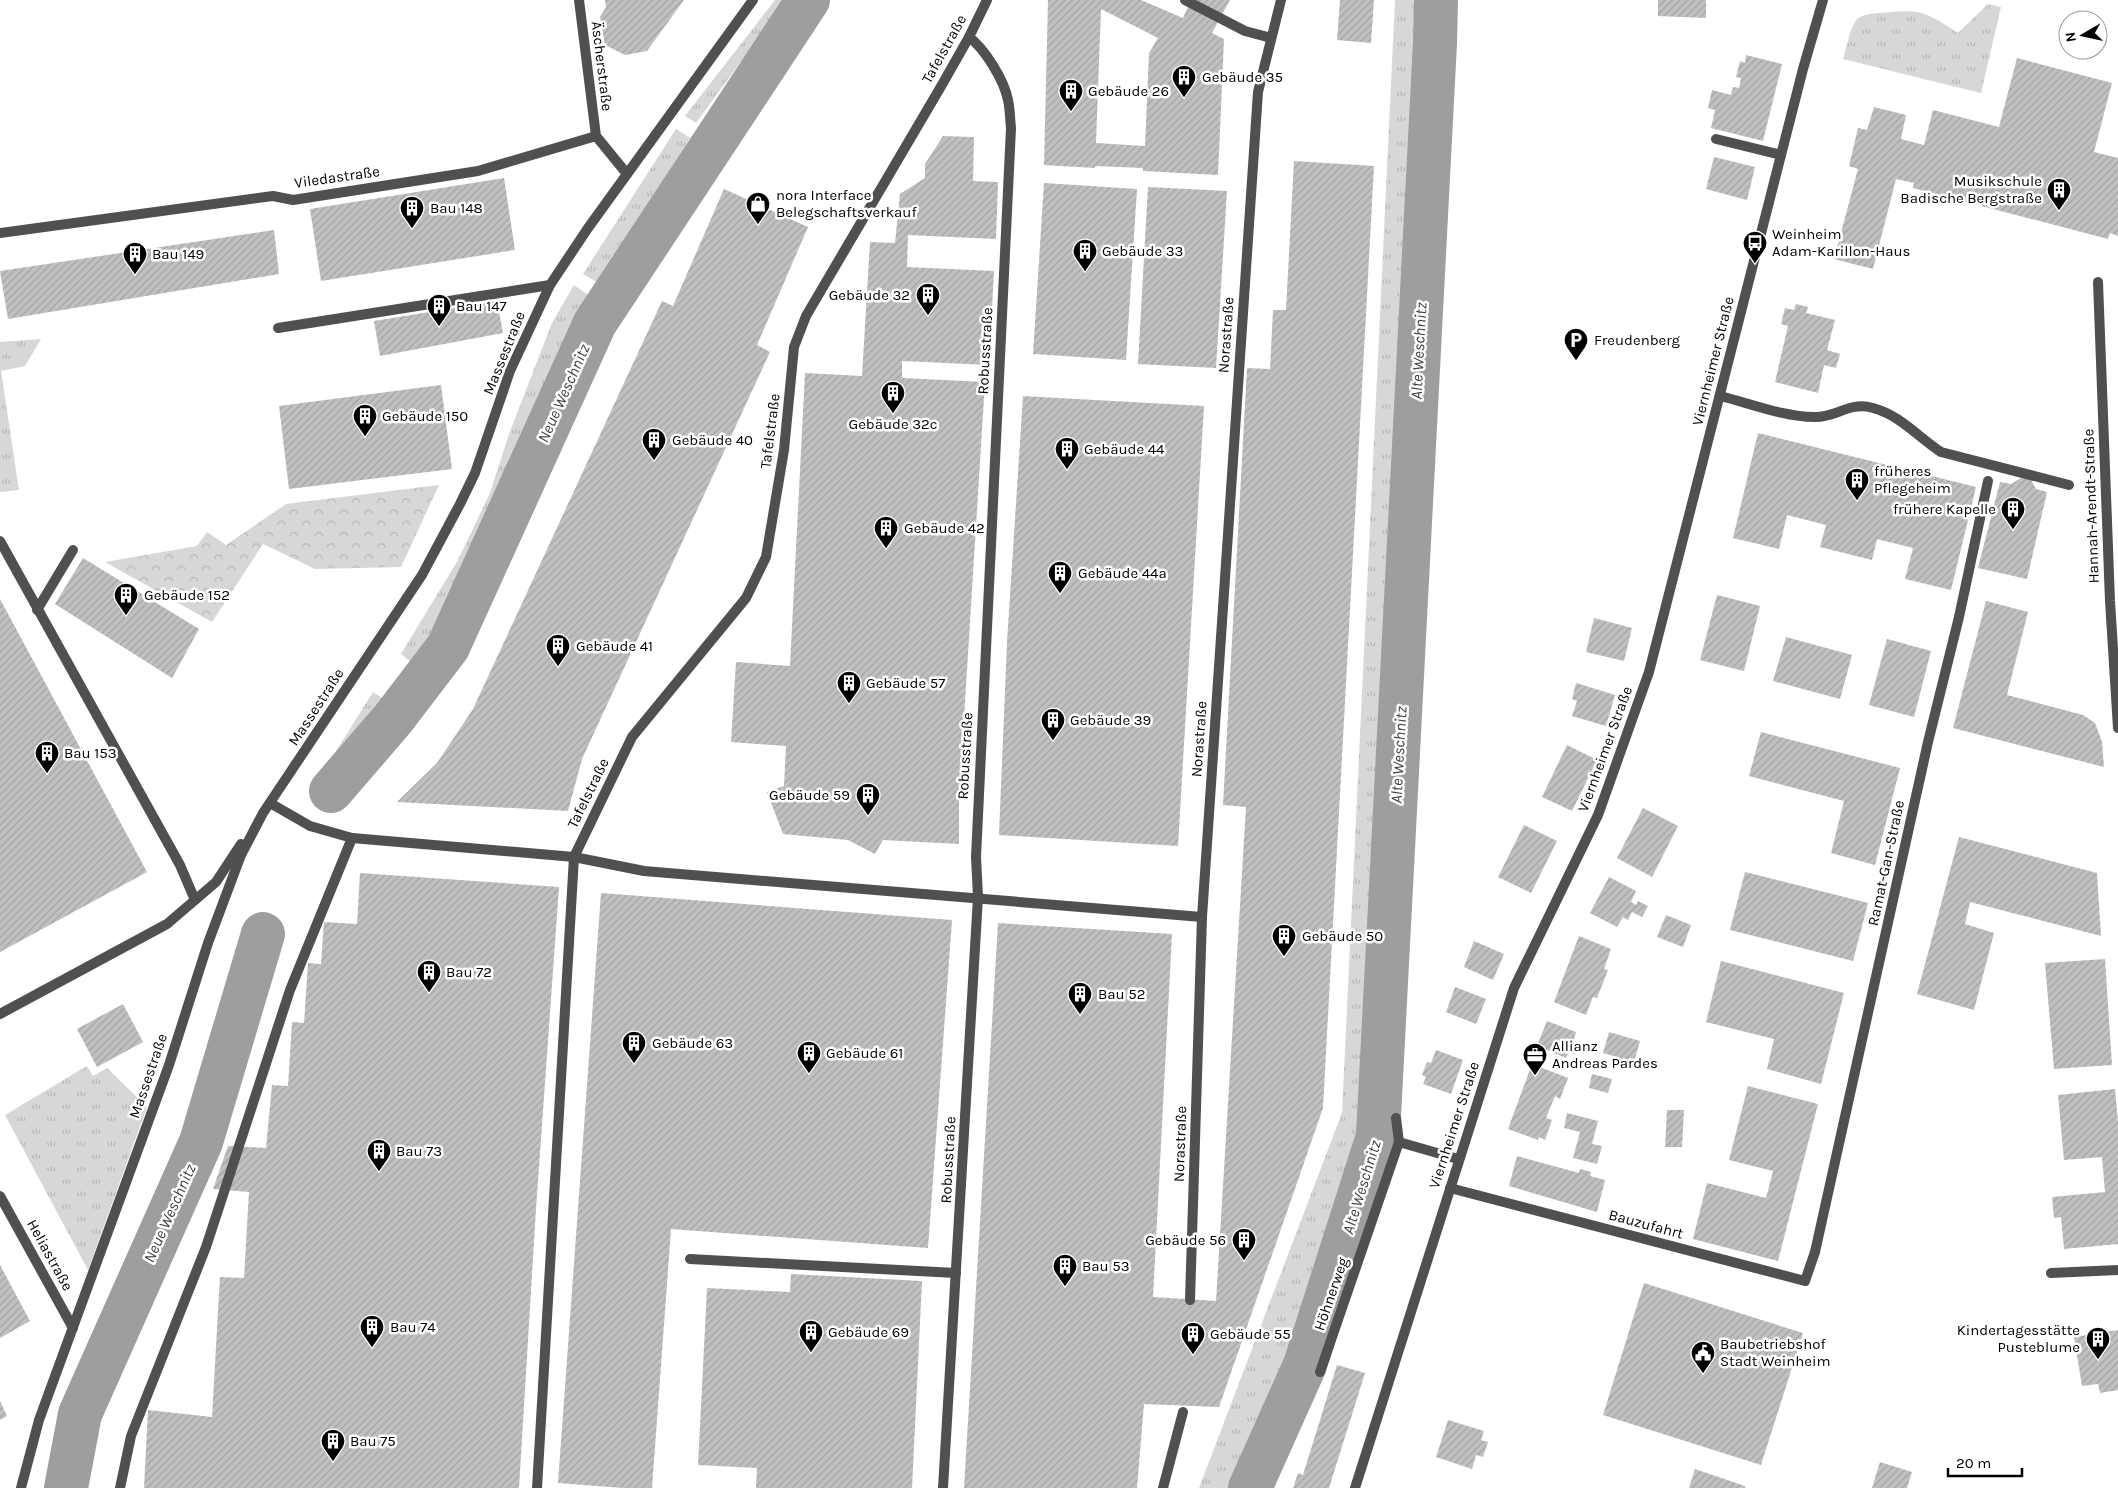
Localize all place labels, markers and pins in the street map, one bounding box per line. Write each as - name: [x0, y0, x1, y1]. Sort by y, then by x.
- building icon: Gebäude 35: [1171, 64, 1197, 98]
- place label: Gebäude 35: [1202, 68, 1283, 86]
- building icon: Gebäude 26: [1058, 78, 1084, 112]
- place label: Gebäude 26: [1088, 82, 1169, 100]
- place label: Musikschule Badische Bergstraße: [1900, 172, 2042, 207]
- building icon: Musikschule Badische Bergstraße: [2046, 177, 2072, 211]
- place label: nora Interface Belegschaftsverkauf: [776, 186, 917, 221]
- shop icon: nora Interface Belegschaftsverkauf: [745, 191, 771, 225]
- building icon: Bau 148: [399, 195, 425, 229]
- place label: Bau 148: [430, 199, 483, 217]
- place label: Weinheim Adam-Karillon-Haus: [1772, 225, 1910, 260]
- bus stop icon: Weinheim Adam-Karillon-Haus: [1742, 230, 1768, 264]
- building icon: Gebäude 33: [1072, 238, 1098, 272]
- building icon: Bau 149: [122, 241, 148, 275]
- place label: Gebäude 33: [1102, 242, 1183, 260]
- place label: Bau 149: [152, 245, 204, 263]
- building icon: Gebäude 32: [915, 282, 941, 316]
- place label: Gebäude 32: [829, 286, 910, 304]
- building icon: Bau 147: [426, 293, 452, 327]
- place label: Bau 147: [456, 297, 507, 315]
- parking icon: Freudenberg: [1563, 327, 1589, 361]
- place label: Freudenberg: [1594, 331, 1680, 349]
- building icon: Gebäude 32c: [880, 380, 906, 414]
- building icon: Gebäude 150: [352, 403, 378, 437]
- place label: Gebäude 150: [382, 407, 468, 425]
- place label: Gebäude 32c: [848, 415, 938, 433]
- building icon: Gebäude 40: [641, 427, 667, 461]
- place label: Gebäude 40: [672, 431, 753, 449]
- building icon: Gebäude 44: [1054, 436, 1080, 470]
- place label: Gebäude 44: [1084, 440, 1165, 458]
- place label: früheres Pflegeheim: [1874, 462, 1951, 497]
- building icon: früheres Pflegeheim: [1844, 467, 1870, 501]
- building icon: frühere Kapelle: [2000, 496, 2026, 530]
- place label: frühere Kapelle: [1893, 500, 1996, 518]
- building icon: Gebäude 42: [873, 515, 899, 549]
- place label: Gebäude 42: [904, 519, 985, 537]
- building icon: Gebäude 44a: [1047, 560, 1073, 594]
- place label: Gebäude 44a: [1078, 564, 1167, 582]
- building icon: Gebäude 152: [113, 582, 139, 616]
- place label: Gebäude 152: [144, 586, 230, 604]
- building icon: Gebäude 41: [545, 633, 571, 667]
- place label: Gebäude 41: [576, 637, 653, 655]
- building icon: Gebäude 57: [836, 670, 862, 704]
- place label: Gebäude 57: [866, 674, 945, 692]
- building icon: Gebäude 39: [1040, 707, 1066, 741]
- place label: Gebäude 39: [1070, 711, 1151, 729]
- building icon: Bau 153: [34, 740, 60, 774]
- place label: Bau 153: [64, 744, 117, 762]
- building icon: Gebäude 59: [855, 782, 881, 816]
- place label: Gebäude 59: [769, 786, 850, 804]
- building icon: Gebäude 50: [1271, 923, 1297, 957]
- place label: Gebäude 50: [1302, 927, 1383, 945]
- building icon: Bau 72: [416, 959, 442, 993]
- place label: Bau 72: [446, 963, 492, 981]
- building icon: Bau 52: [1067, 981, 1093, 1015]
- place label: Bau 52: [1098, 985, 1145, 1003]
- building icon: Gebäude 63: [621, 1030, 647, 1064]
- place label: Gebäude 63: [652, 1034, 733, 1052]
- place label: Allianz Andreas Pardes: [1552, 1037, 1658, 1072]
- building icon: Gebäude 61: [796, 1040, 822, 1074]
- office icon: Allianz Andreas Pardes: [1522, 1042, 1548, 1076]
- place label: Gebäude 61: [826, 1044, 903, 1062]
- building icon: Bau 73: [366, 1138, 392, 1172]
- place label: Bau 73: [396, 1142, 442, 1160]
- building icon: Gebäude 56: [1231, 1227, 1257, 1261]
- place label: Gebäude 56: [1145, 1231, 1226, 1249]
- building icon: Bau 53: [1052, 1253, 1078, 1287]
- place label: Bau 53: [1082, 1257, 1130, 1275]
- building icon: Bau 74: [359, 1314, 385, 1348]
- place label: Bau 74: [390, 1318, 436, 1336]
- building icon: Gebäude 69: [798, 1319, 824, 1353]
- building icon: Gebäude 55: [1180, 1321, 1206, 1355]
- place label: Kindertagesstätte Pusteblume: [1957, 1321, 2080, 1356]
- place label: Gebäude 69: [828, 1323, 909, 1341]
- place label: Gebäude 55: [1210, 1325, 1291, 1343]
- building icon: Kindertagesstätte Pusteblume: [2085, 1326, 2111, 1360]
- place label: Baubetriebshof Stadt Weinheim: [1720, 1335, 1830, 1370]
- public building icon: Baubetriebshof Stadt Weinheim: [1690, 1340, 1716, 1374]
- building icon: Bau 75: [320, 1428, 346, 1462]
- place label: Bau 75: [350, 1432, 396, 1450]

